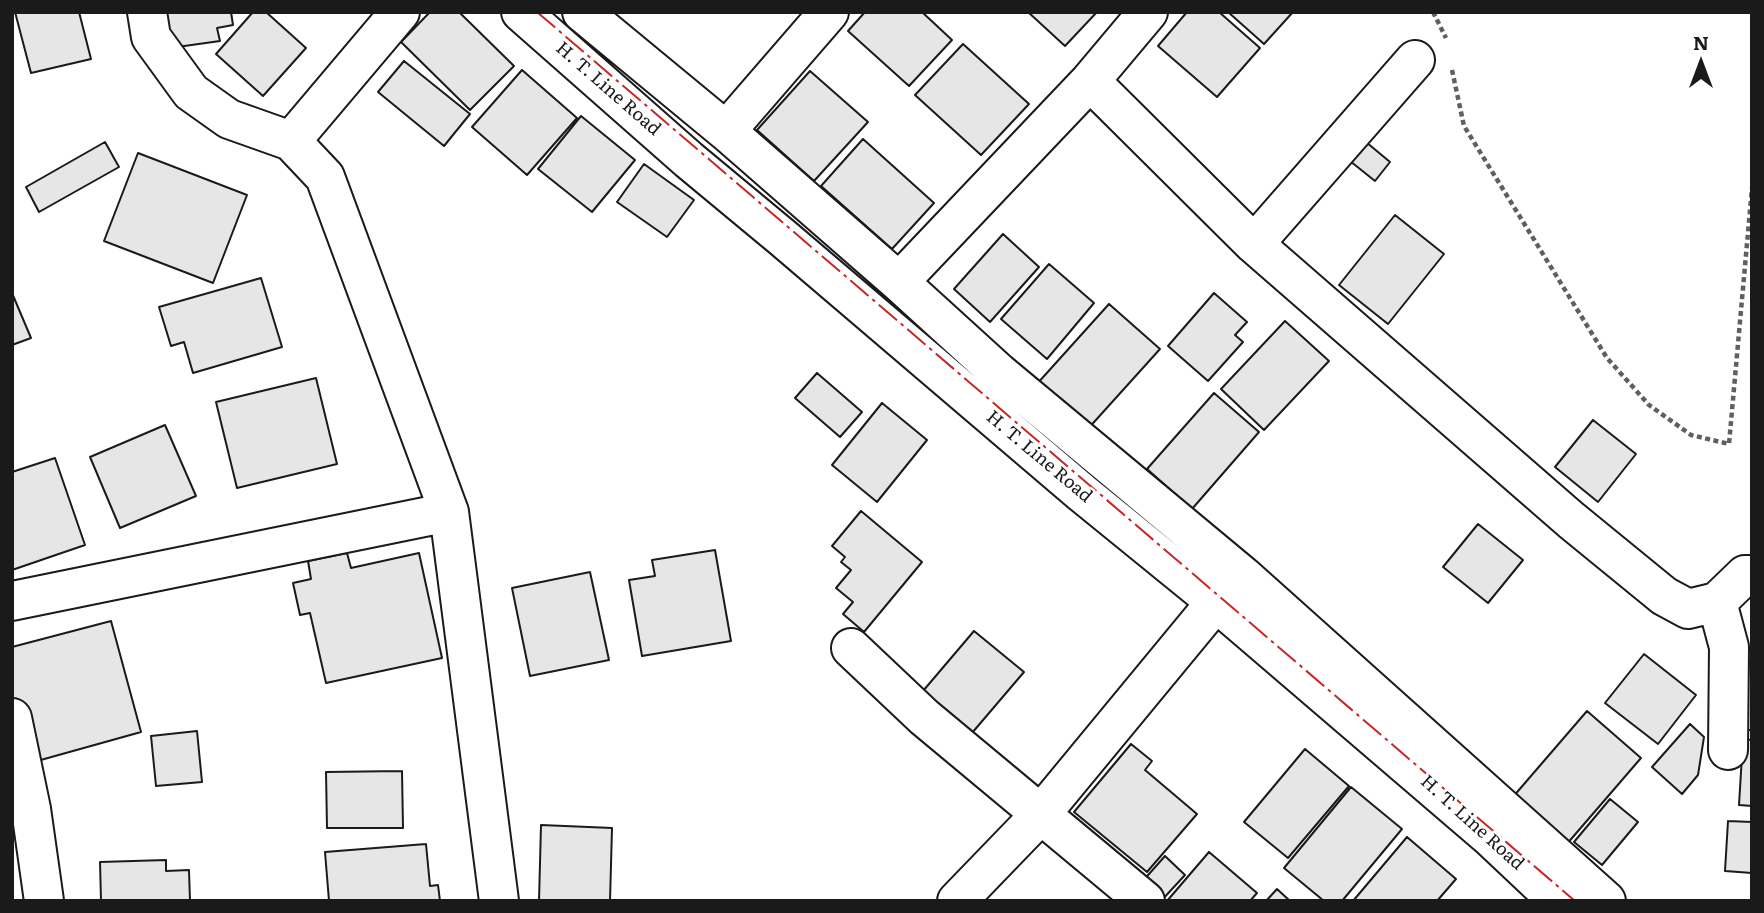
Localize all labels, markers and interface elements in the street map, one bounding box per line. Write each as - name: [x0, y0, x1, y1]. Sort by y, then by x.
- north arrow: [1666, 28, 1736, 98]
- text: N: [1693, 28, 1709, 56]
- street label: H. T. Line Road: [551, 38, 665, 140]
- street label: H. T. Line Road: [982, 406, 1096, 508]
- street label: H. T. Line Road: [1416, 771, 1528, 875]

